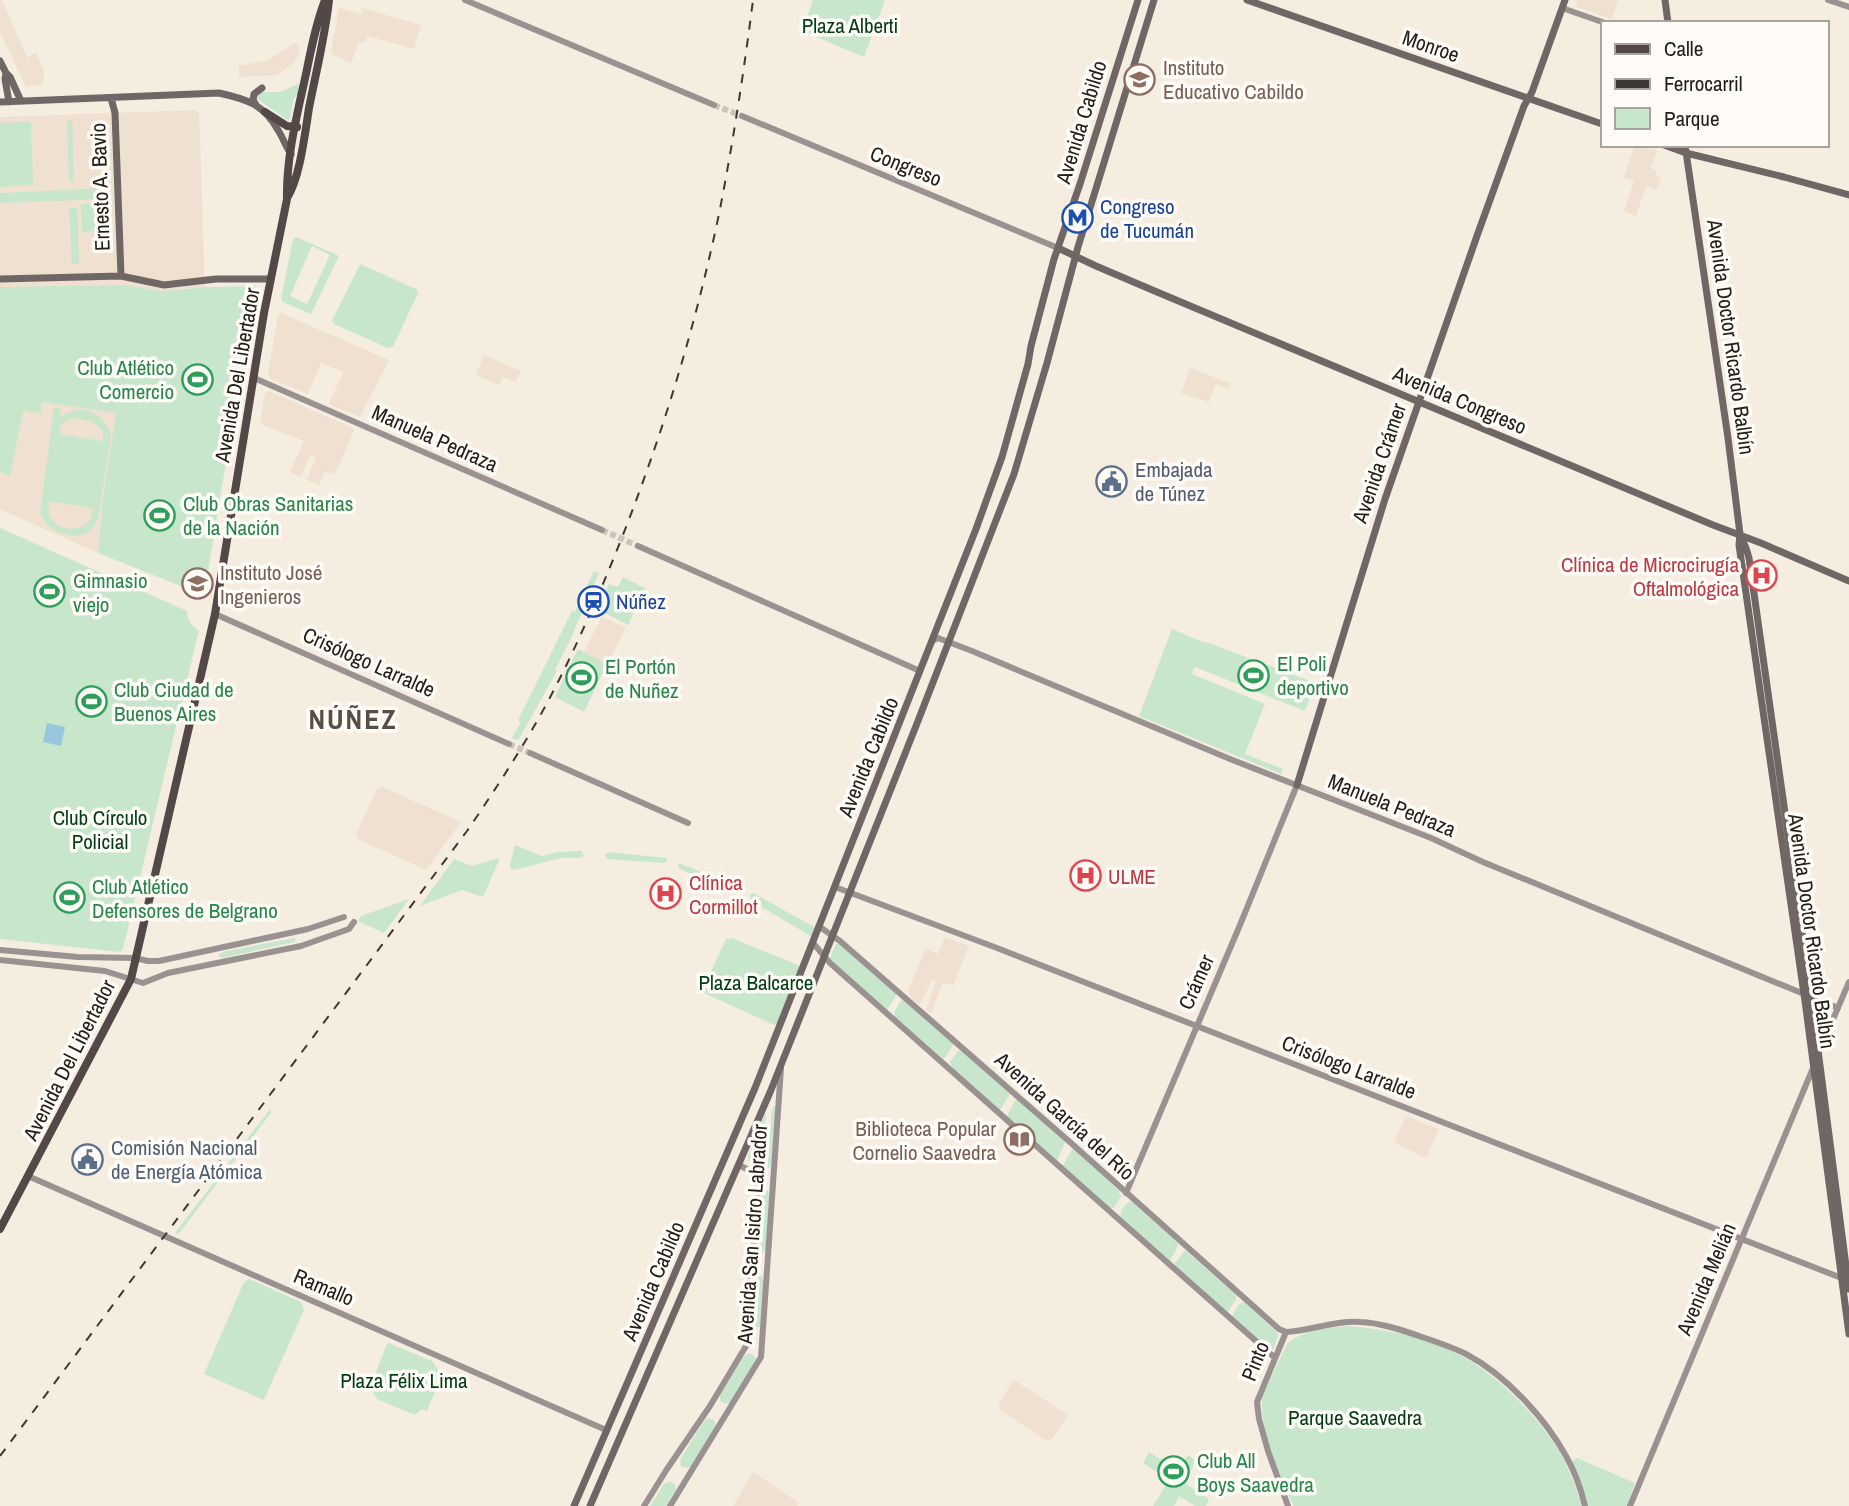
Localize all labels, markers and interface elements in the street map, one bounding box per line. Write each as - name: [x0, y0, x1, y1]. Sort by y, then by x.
- park label: Plaza Alberti: [802, 11, 898, 40]
- legend: [1601, 21, 1828, 147]
- street label: Monroe: [1399, 23, 1463, 69]
- text: Calle: [1664, 34, 1703, 63]
- place label: Instituto Educativo Cabildo: [1163, 53, 1304, 106]
- street label: Avenida Cabildo: [1048, 57, 1113, 188]
- school or university icon: Instituto Educativo Cabildo: [1123, 62, 1157, 96]
- text: Ferrocarril: [1664, 69, 1743, 98]
- text: Parque: [1664, 104, 1720, 133]
- street label: Ernesto A. Bavio: [83, 122, 117, 252]
- street label: Congreso: [866, 139, 946, 193]
- place label: Congreso de Tucumán: [1100, 192, 1194, 245]
- metro station icon: Congreso de Tucumán: [1060, 201, 1094, 235]
- street label: Avenida Doctor Ricardo Balbín: [1700, 217, 1762, 456]
- street label: Avenida Del Libertador: [207, 285, 267, 466]
- place label: Club Atlético Comercio: [77, 353, 174, 406]
- street label: Avenida Congreso: [1388, 358, 1531, 441]
- sports icon: Club Atlético Comercio: [180, 362, 214, 396]
- street label: Manuela Pedraza: [367, 397, 503, 479]
- street label: Avenida Crámer: [1345, 399, 1413, 528]
- place label: Embajada de Túnez: [1135, 455, 1213, 508]
- public building icon: Embajada de Túnez: [1095, 464, 1129, 498]
- place label: Club Obras Sanitarias de la Nación: [183, 489, 353, 542]
- sports icon: Club Obras Sanitarias de la Nación: [143, 498, 177, 532]
- place label: Clínica de Microcirugía Oftalmológica: [1561, 550, 1739, 603]
- place label: Instituto José Ingenieros: [220, 558, 322, 611]
- hospital icon: Clínica de Microcirugía Oftalmológica: [1745, 559, 1779, 593]
- place label: Gimnasio viejo: [73, 566, 148, 619]
- school or university icon: Instituto José Ingenieros: [180, 567, 214, 601]
- sports icon: Gimnasio viejo: [33, 575, 67, 609]
- station icon: Núñez: [576, 584, 610, 618]
- place label: Núñez: [616, 587, 666, 616]
- street label: Crisólogo Larralde: [298, 620, 440, 704]
- place label: El Poli deportivo: [1277, 649, 1349, 702]
- place label: El Portón de Nuñez: [605, 652, 679, 705]
- sports icon: El Poli deportivo: [1237, 658, 1271, 692]
- sports icon: El Portón de Nuñez: [565, 661, 599, 695]
- place label: Club Ciudad de Buenos Aires: [114, 675, 234, 728]
- sports icon: Club Ciudad de Buenos Aires: [74, 684, 108, 718]
- street label: Avenida Cabildo: [830, 693, 905, 822]
- district label: NÚÑEZ: [308, 700, 398, 738]
- street label: Manuela Pedraza: [1324, 766, 1460, 844]
- park label: Club Círculo Policial: [53, 803, 147, 856]
- street label: Avenida Doctor Ricardo Balbín: [1781, 811, 1843, 1050]
- hospital icon: ULME: [1068, 859, 1102, 893]
- place label: ULME: [1108, 862, 1156, 891]
- place label: Clínica Cormillot: [689, 868, 758, 921]
- place label: Club Atlético Defensores de Belgrano: [92, 872, 278, 925]
- hospital icon: Clínica Cormillot: [649, 877, 683, 911]
- sports icon: Club Atlético Defensores de Belgrano: [52, 881, 86, 915]
- street label: Crámer: [1171, 950, 1221, 1014]
- park label: Plaza Balcarce: [699, 968, 813, 997]
- street label: Avenida Del Libertador: [15, 974, 122, 1146]
- street label: Crisólogo Larralde: [1278, 1028, 1420, 1106]
- street label: Avenida García del Río: [988, 1045, 1141, 1187]
- place label: Biblioteca Popular Cornelio Saavedra: [852, 1114, 996, 1167]
- street label: Avenida San Isidro Labrador: [730, 1123, 774, 1346]
- library icon: Biblioteca Popular Cornelio Saavedra: [1002, 1123, 1036, 1157]
- place label: Comisión Nacional de Energía Atómica: [111, 1133, 263, 1186]
- public building icon: Comisión Nacional de Energía Atómica: [71, 1142, 105, 1176]
- street label: Avenida Cabildo: [614, 1217, 691, 1346]
- street label: Avenida Melián: [1669, 1218, 1743, 1341]
- street label: Ramallo: [289, 1261, 359, 1313]
- street label: Pinto: [1234, 1337, 1276, 1385]
- park label: Plaza Félix Lima: [340, 1366, 468, 1395]
- park label: Parque Saavedra: [1288, 1403, 1422, 1432]
- place label: Club All Boys Saavedra: [1197, 1446, 1314, 1499]
- sports icon: Club All Boys Saavedra: [1157, 1455, 1191, 1489]

